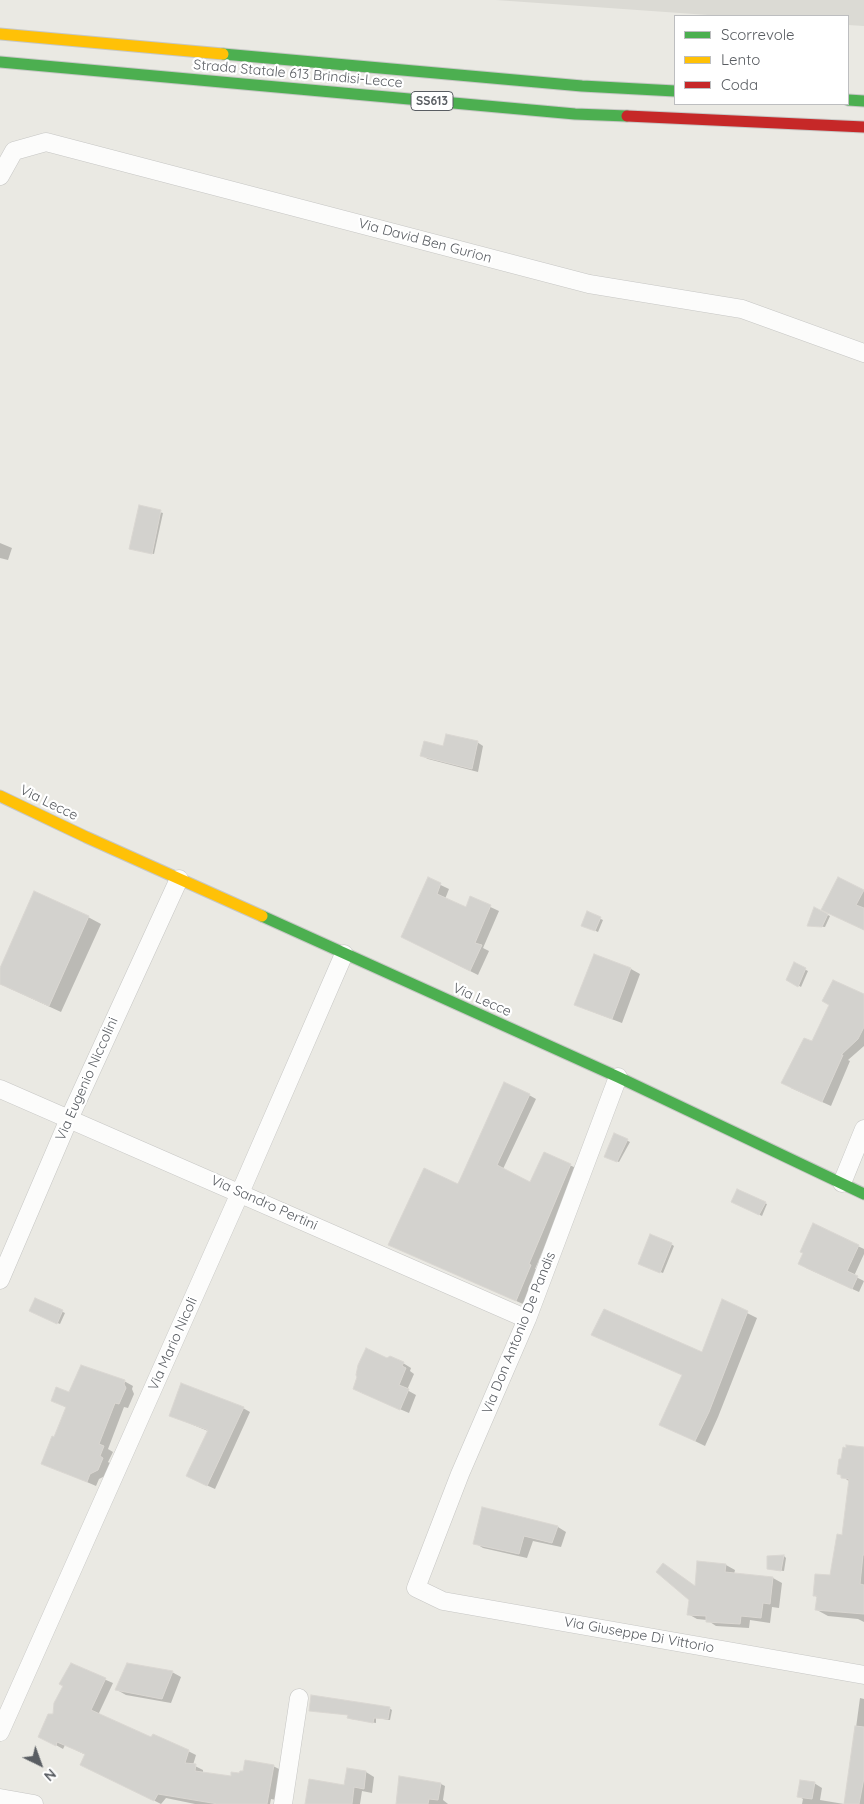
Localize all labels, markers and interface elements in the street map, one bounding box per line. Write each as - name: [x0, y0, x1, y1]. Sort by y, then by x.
- legend: [674, 15, 849, 105]
- text: Scorrevole: [721, 25, 795, 44]
- text: Lento: [721, 50, 760, 69]
- street label: Strada Statale 613 Brindisi-Lecce: [193, 56, 403, 92]
- text: Coda: [721, 75, 758, 94]
- road number: SS613: [411, 92, 453, 110]
- street label: Via David Ben Gurion: [357, 215, 493, 267]
- street label: Via Lecce: [17, 782, 81, 824]
- street label: Via Lecce: [450, 980, 514, 1020]
- street label: Via Eugenio Niccolini: [52, 1015, 122, 1143]
- street label: Via Sandro Pertini: [208, 1172, 320, 1234]
- street label: Via Don Antonio De Pandis: [479, 1249, 559, 1417]
- street label: Via Mario Nicoli: [145, 1295, 201, 1393]
- street label: Via Giuseppe Di Vittorio: [563, 1613, 715, 1657]
- north arrow: [15, 1739, 65, 1789]
- text: N: [40, 1765, 60, 1785]

